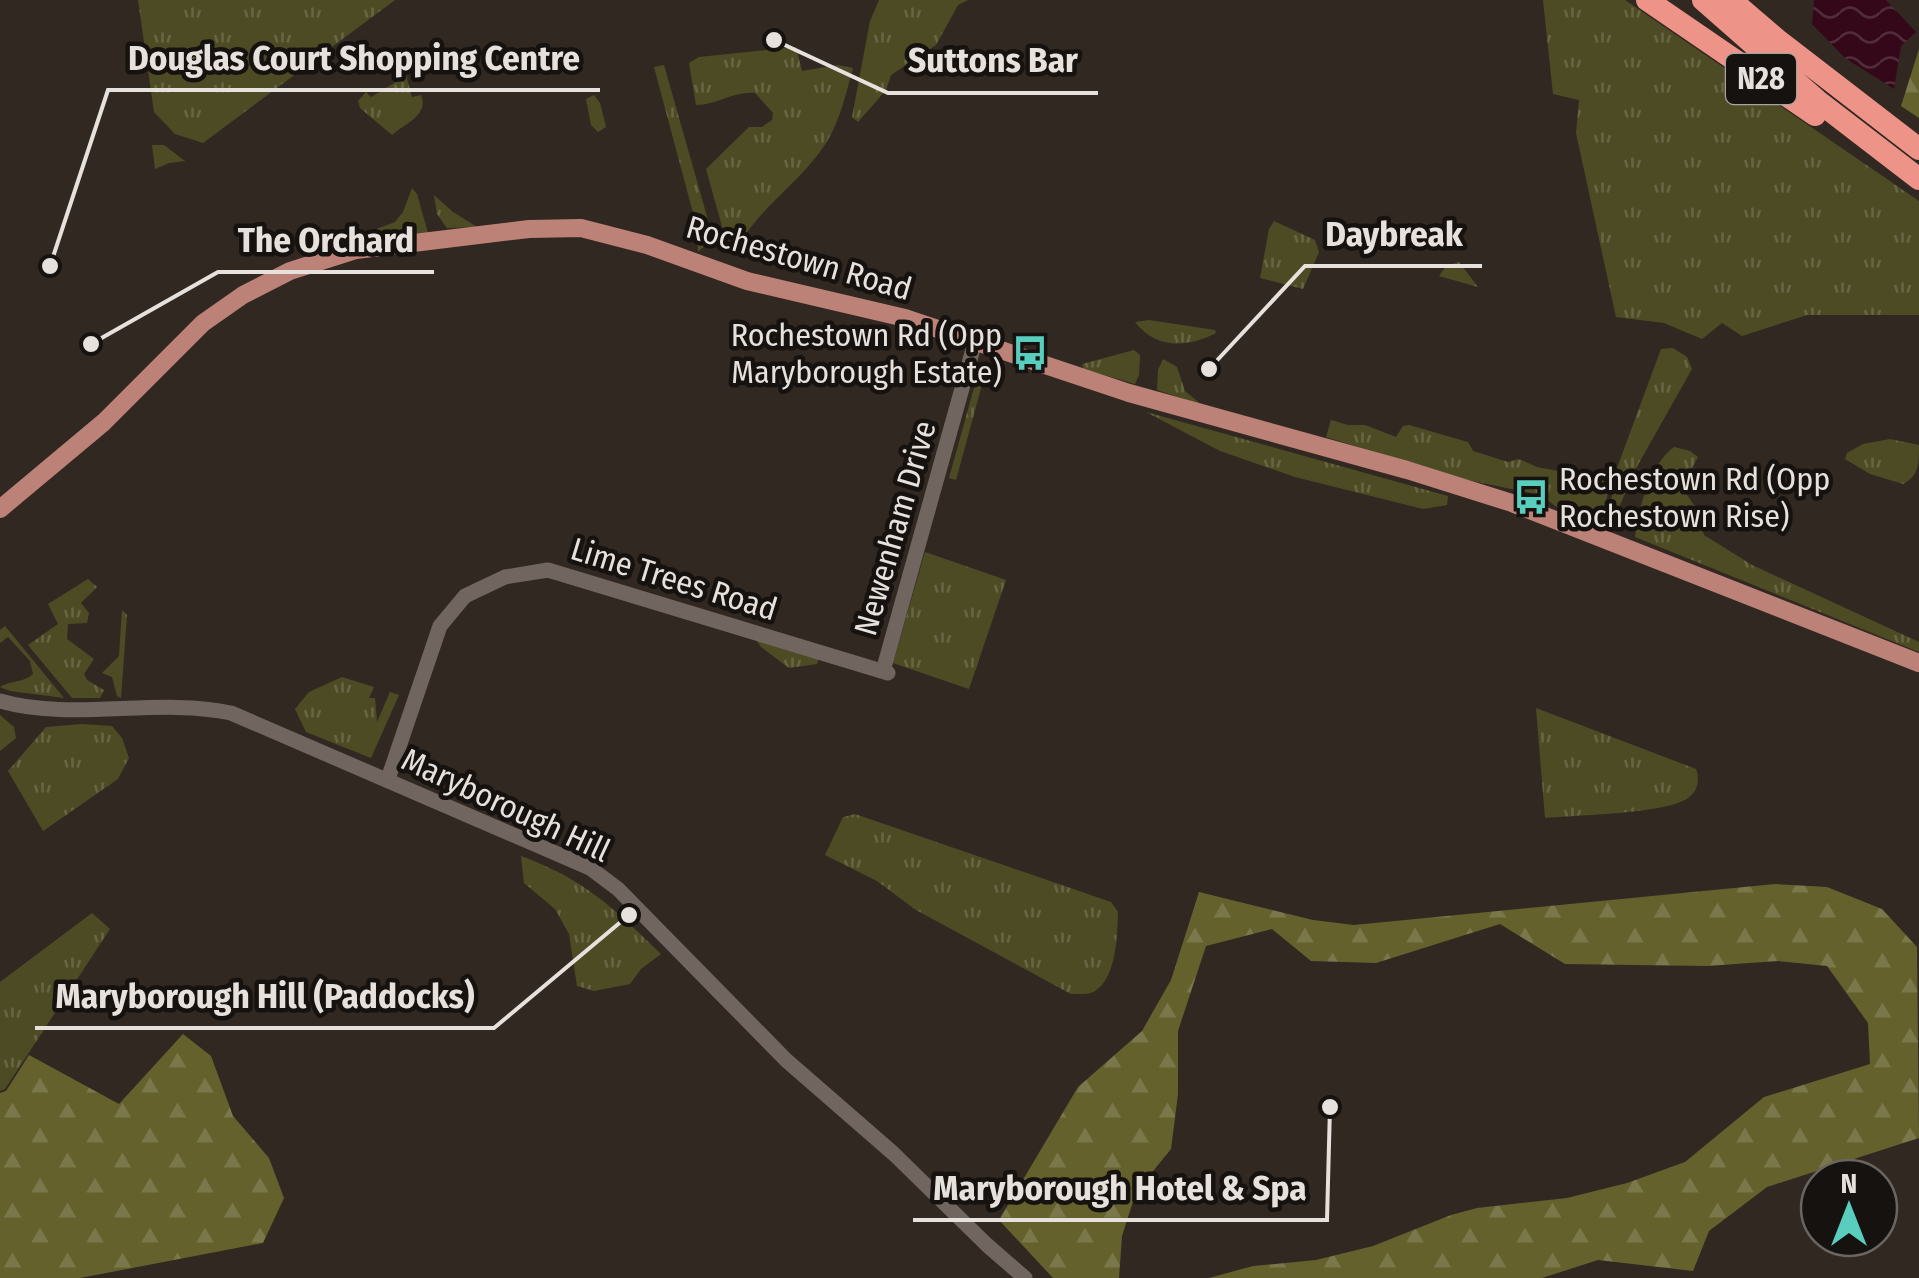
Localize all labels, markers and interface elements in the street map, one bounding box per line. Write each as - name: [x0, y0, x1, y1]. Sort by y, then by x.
- callout: Douglas Court Shopping Centre: [108, 25, 600, 90]
- callout: Suttons Bar: [888, 28, 1098, 93]
- text: Douglas Court Shopping Centre: [128, 37, 580, 79]
- text: Suttons Bar: [908, 39, 1078, 81]
- road number: N28: [1726, 54, 1796, 104]
- callout: Daybreak: [1305, 201, 1482, 266]
- callout: The Orchard: [218, 207, 434, 272]
- street label: Rochestown Road: [682, 208, 916, 308]
- text: Daybreak: [1325, 213, 1464, 255]
- text: The Orchard: [238, 219, 414, 261]
- place label: Rochestown Rd (Opp Maryborough Estate): [731, 316, 1002, 391]
- bus stop icon: Rochestown Rd (Opp Maryborough Estate): [1011, 334, 1049, 372]
- street label: Newenham Drive: [846, 416, 944, 640]
- place label: Rochestown Rd (Opp Rochestown Rise): [1559, 460, 1830, 535]
- bus stop icon: Rochestown Rd (Opp Rochestown Rise): [1512, 478, 1550, 516]
- street label: Lime Trees Road: [566, 530, 782, 628]
- street label: Maryborough Hill: [396, 740, 616, 870]
- callout: Maryborough Hill (Paddocks): [35, 963, 494, 1028]
- text: Maryborough Hill (Paddocks): [56, 975, 475, 1017]
- callout: Maryborough Hotel & Spa: [913, 1155, 1327, 1220]
- north arrow: [1799, 1158, 1899, 1258]
- text: Maryborough Hotel & Spa: [933, 1167, 1307, 1209]
- text: N: [1841, 1167, 1857, 1200]

